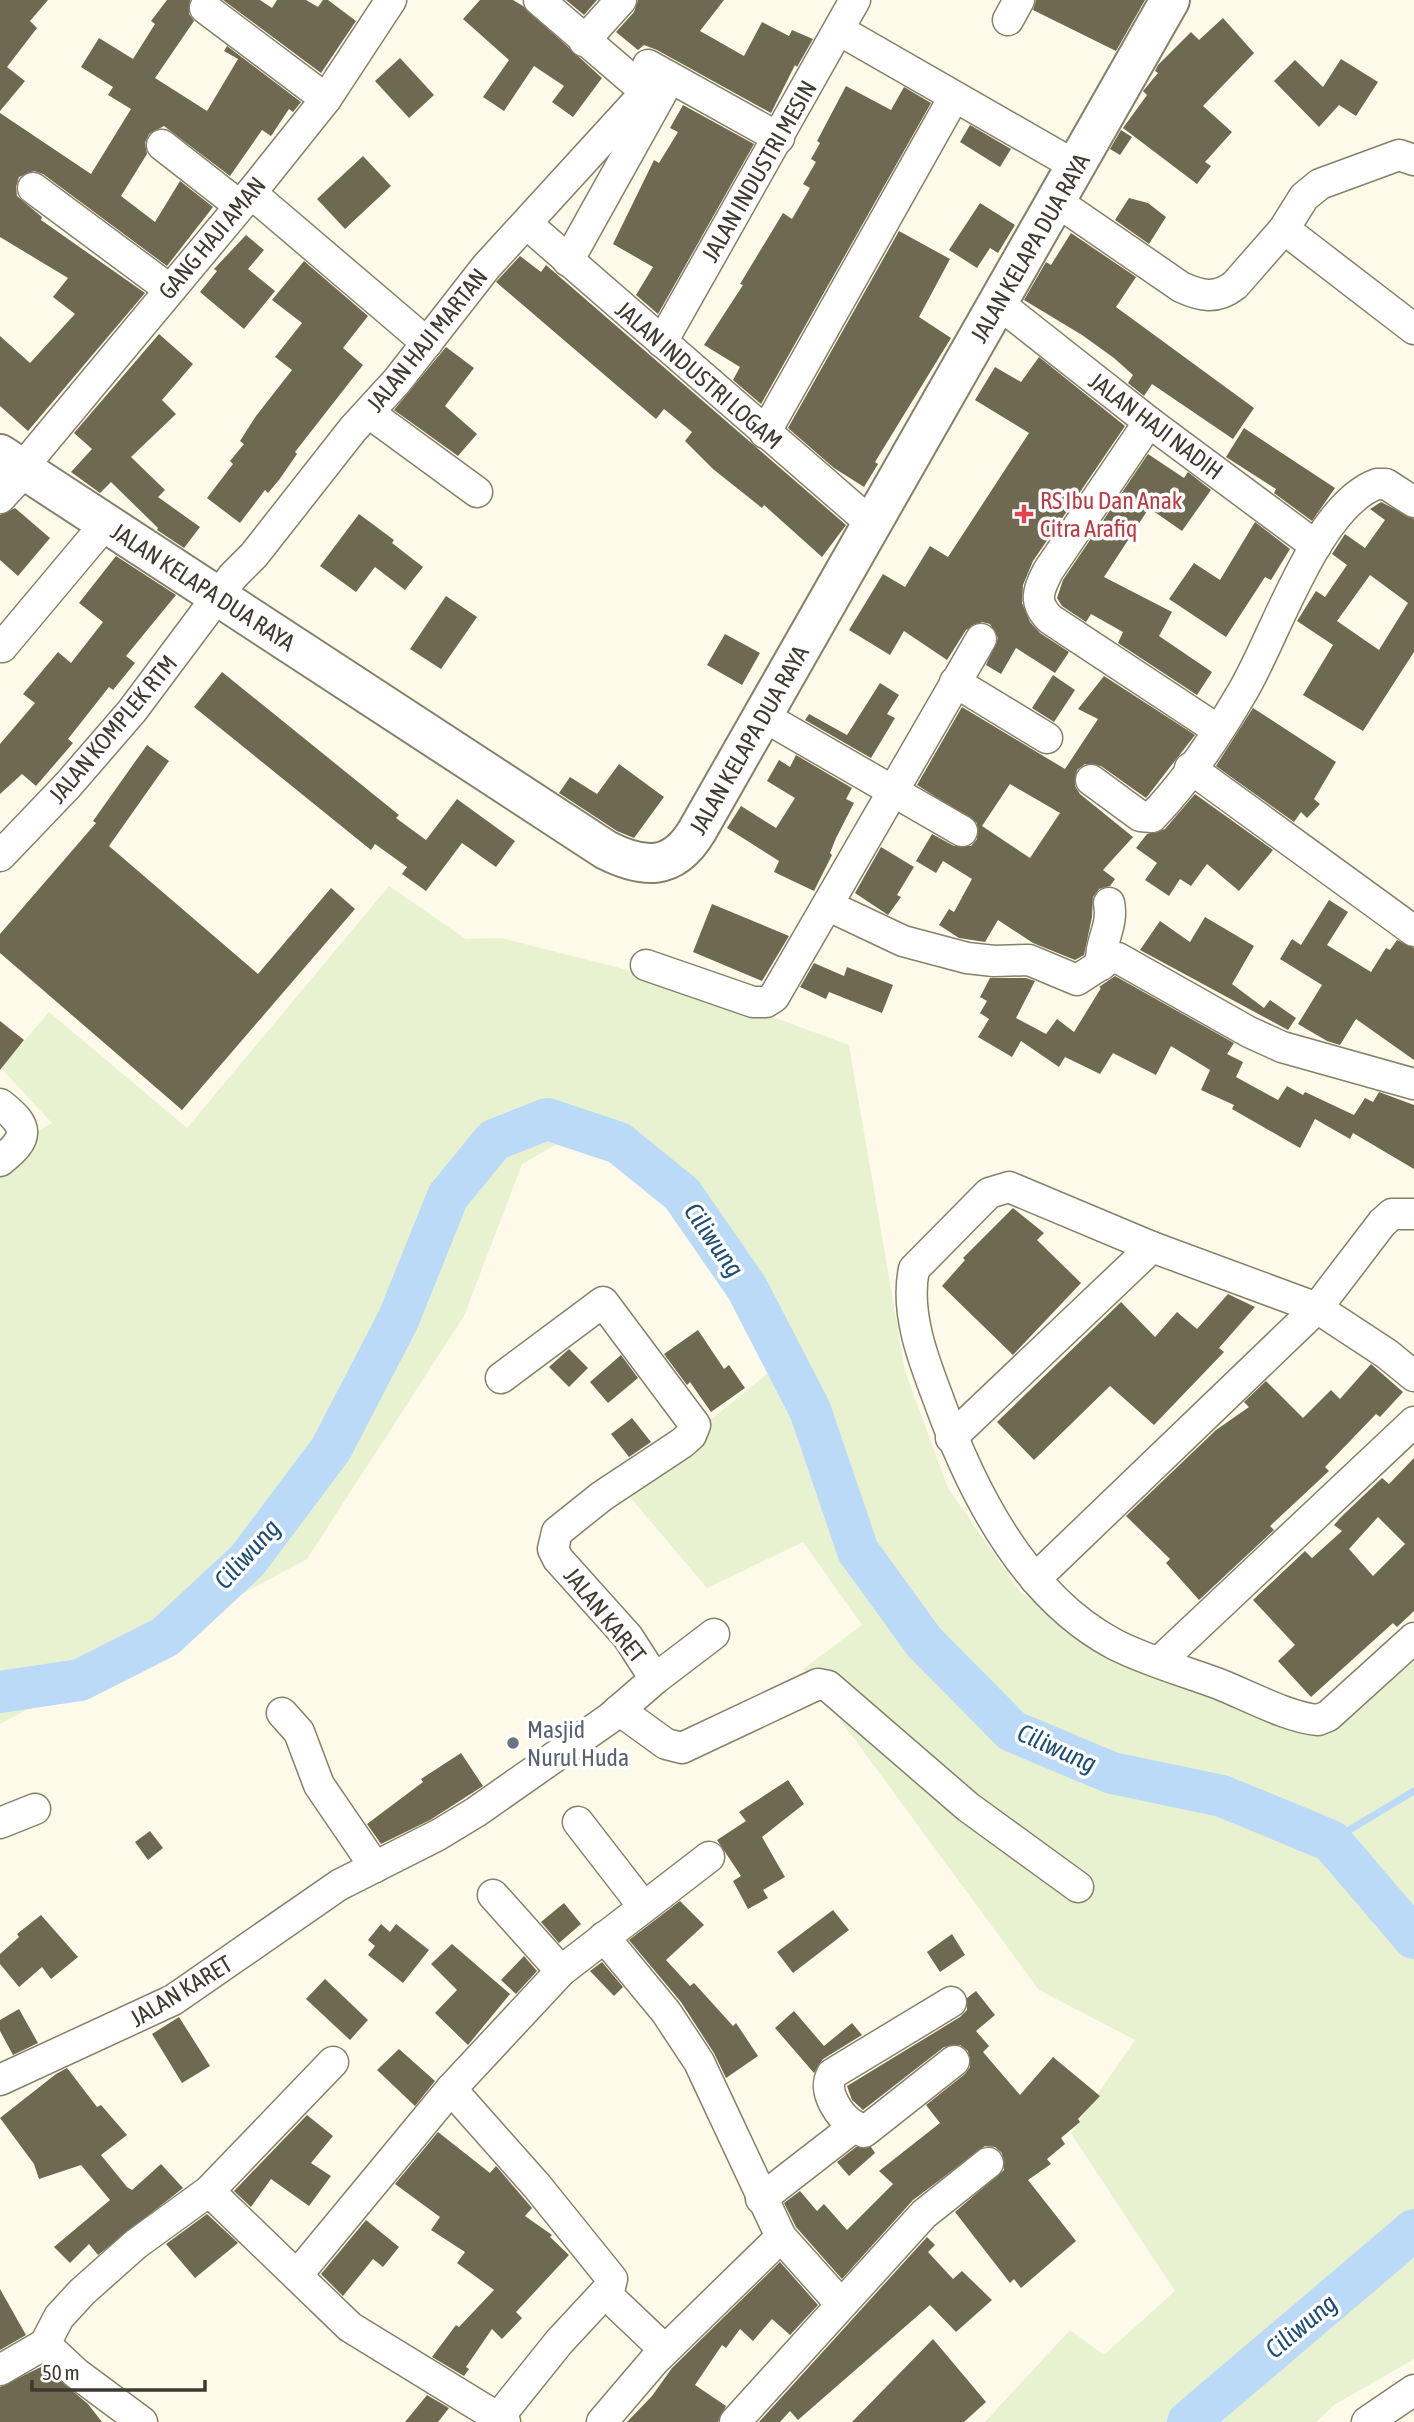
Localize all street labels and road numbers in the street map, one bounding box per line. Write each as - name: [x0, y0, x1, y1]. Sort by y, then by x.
- street label: JALAN INDUSTRI MESIN: [696, 76, 822, 266]
- street label: JALAN KELAPA DUA RAYA: [965, 149, 1095, 347]
- street label: GANG HAJI AMAN: [153, 171, 271, 305]
- street label: JALAN HAJI MARTAN: [361, 263, 493, 417]
- street label: JALAN INDUSTRI LOGAM: [610, 296, 788, 454]
- street label: JALAN HAJI NADIH: [1084, 367, 1228, 485]
- street label: JALAN KELAPA DUA RAYA: [106, 518, 300, 657]
- street label: JALAN KELAPA DUA RAYA: [684, 641, 814, 839]
- street label: JALAN KOMPLEK RTM: [44, 650, 182, 808]
- street label: JALAN KARET: [559, 1562, 652, 1668]
- street label: JALAN KARET: [125, 1950, 237, 2032]

